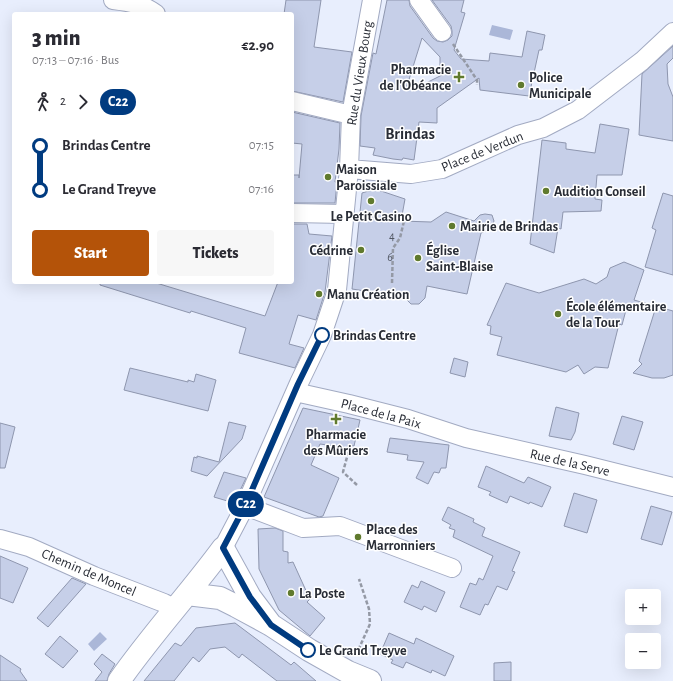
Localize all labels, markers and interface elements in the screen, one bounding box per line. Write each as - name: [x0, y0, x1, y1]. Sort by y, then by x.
- street label: Rue du Vieux Bourg: [345, 20, 375, 127]
- text: 3 min: [32, 27, 80, 49]
- text: €2.90: [241, 38, 274, 53]
- text: 07:13 – 07:16 · Bus: [32, 54, 119, 67]
- place label: Pharmacie de l'Obéance: [380, 63, 451, 93]
- place label: Police Municipale: [529, 71, 592, 101]
- marker: Pharmacie de l'Obéance: [454, 72, 464, 82]
- marker: Police Municipale: [516, 80, 526, 90]
- icon: walk: [32, 91, 54, 113]
- icon: forward: [72, 91, 94, 113]
- text: 2: [60, 95, 66, 108]
- text: C22: [108, 95, 128, 109]
- district label: Brindas: [385, 126, 435, 142]
- street label: Place de Verdun: [439, 129, 525, 175]
- text: Brindas Centre: [62, 138, 151, 153]
- text: 07:15: [249, 139, 274, 152]
- place label: Maison Paroissiale: [336, 163, 397, 193]
- marker: Maison Paroissiale: [323, 172, 333, 182]
- text: Le Grand Treyve: [62, 182, 156, 197]
- text: 07:16: [248, 183, 274, 196]
- place label: Audition Conseil: [554, 185, 646, 199]
- marker: Audition Conseil: [541, 186, 551, 196]
- marker: Le Petit Casino: [366, 196, 376, 206]
- place label: Le Petit Casino: [330, 210, 412, 224]
- place label: Mairie de Brindas: [460, 220, 558, 234]
- marker: Mairie de Brindas: [447, 221, 457, 231]
- button: Start: [32, 230, 149, 276]
- button: Tickets: [157, 230, 274, 276]
- house number: 4: [389, 230, 395, 242]
- place label: Église Saint-Blaise: [426, 241, 494, 274]
- place label: Cédrine: [309, 244, 353, 258]
- marker: Cédrine: [356, 245, 366, 255]
- house number: 6: [387, 251, 393, 263]
- marker: Église Saint-Blaise: [413, 253, 423, 263]
- place label: Manu Création: [327, 288, 409, 302]
- marker: Manu Création: [314, 289, 324, 299]
- place label: École élémentaire de la Tour: [566, 297, 667, 330]
- marker: École élémentaire de la Tour: [553, 309, 563, 319]
- marker: Brindas Centre: [314, 327, 330, 343]
- place label: Brindas Centre: [333, 329, 416, 343]
- street label: Place de la Paix: [339, 397, 422, 431]
- marker: Pharmacie des Mûriers: [331, 414, 341, 424]
- place label: Pharmacie des Mûriers: [303, 428, 369, 458]
- street label: Rue de la Serve: [529, 447, 611, 479]
- line badge: C22: [223, 491, 269, 517]
- text: C22: [236, 497, 256, 511]
- place label: Place des Marronniers: [366, 523, 435, 553]
- marker: Place des Marronniers: [353, 532, 363, 542]
- street label: Chemin de Moncel: [39, 547, 138, 599]
- place label: La Poste: [299, 587, 345, 601]
- marker: La Poste: [286, 588, 296, 598]
- map controls: [625, 589, 661, 669]
- button: +: [625, 589, 661, 625]
- button: −: [625, 633, 661, 669]
- marker: Le Grand Treyve: [300, 642, 316, 658]
- place label: Le Grand Treyve: [319, 644, 407, 658]

